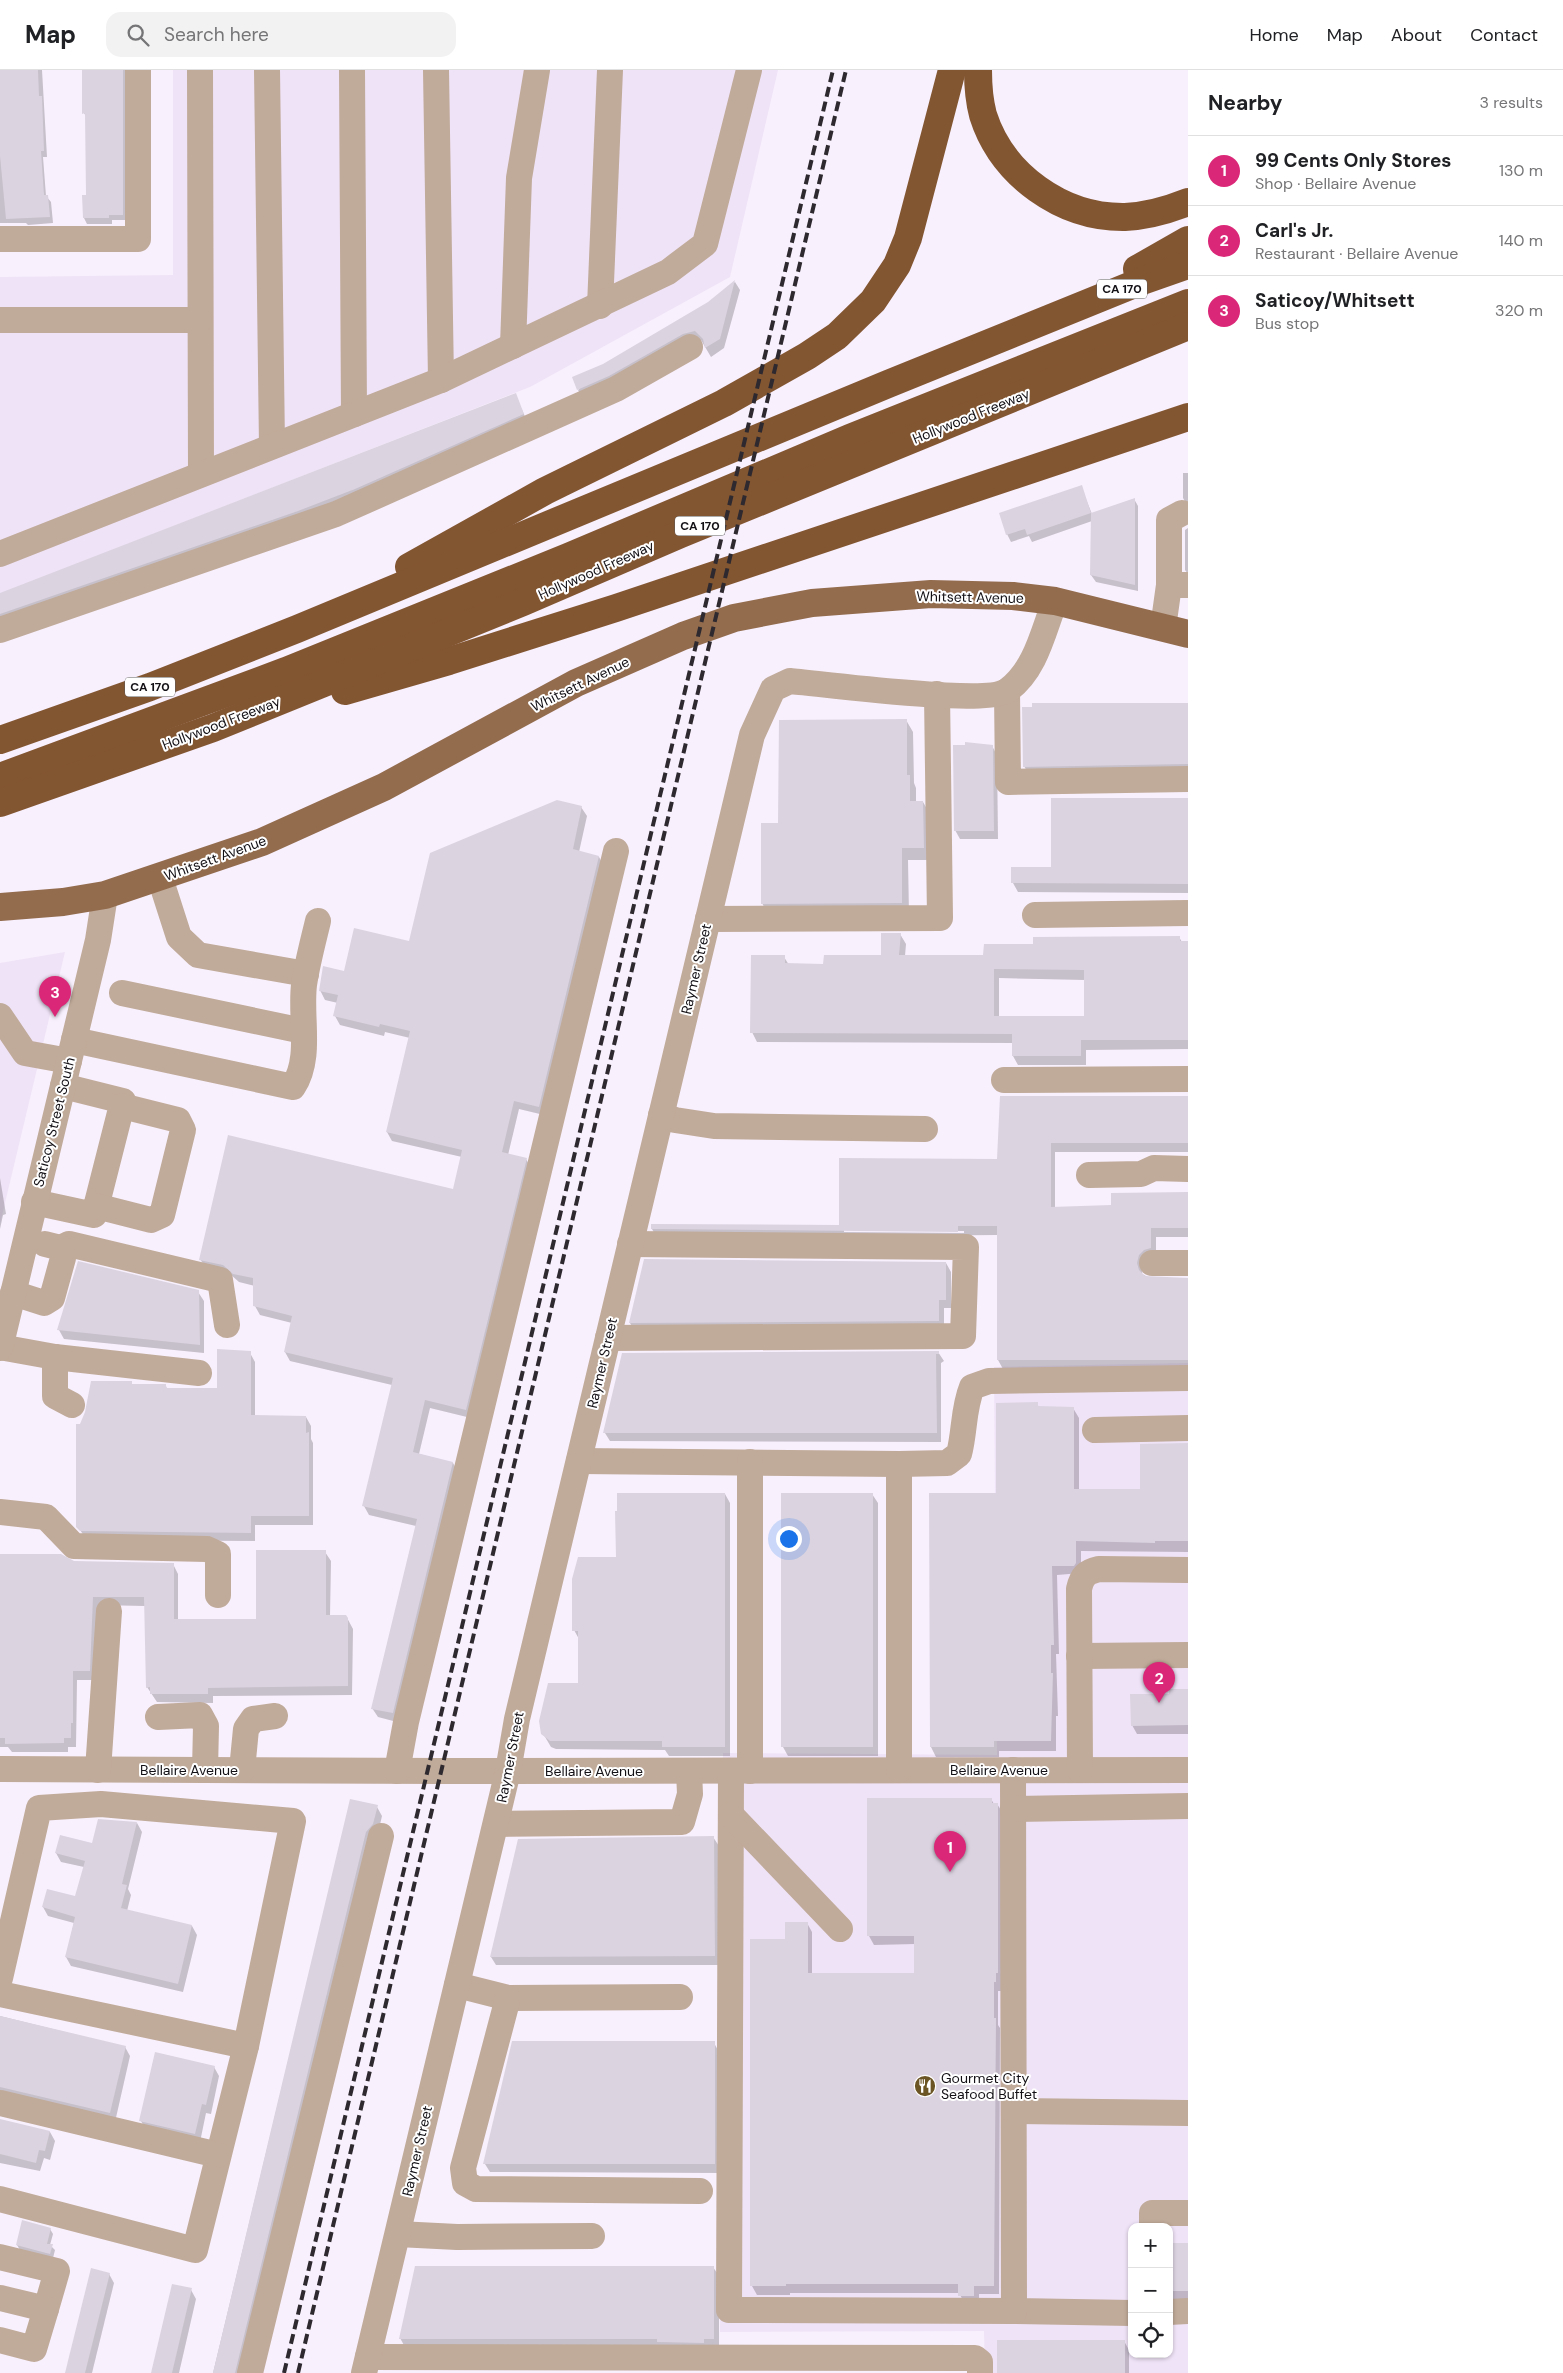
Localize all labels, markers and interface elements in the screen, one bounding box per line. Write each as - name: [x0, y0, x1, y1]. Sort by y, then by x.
- search box: [106, 12, 456, 57]
- text: Map: [25, 19, 76, 50]
- icon: search: [124, 21, 152, 49]
- text: Search here: [164, 22, 269, 47]
- text: Home: [1249, 23, 1299, 47]
- text: Map: [1327, 23, 1363, 47]
- text: About: [1391, 23, 1442, 47]
- text: Contact: [1470, 23, 1538, 47]
- text: Nearby: [1208, 89, 1282, 117]
- text: 3 results: [1480, 92, 1543, 113]
- text: 99 Cents Only Stores: [1255, 148, 1451, 173]
- text: 1: [1221, 160, 1227, 181]
- text: 130 m: [1499, 160, 1543, 181]
- text: Shop · Bellaire Avenue: [1255, 173, 1416, 194]
- text: Carl's Jr.: [1255, 218, 1333, 243]
- text: 2: [1219, 230, 1229, 251]
- text: 140 m: [1499, 230, 1543, 251]
- text: Restaurant · Bellaire Avenue: [1255, 243, 1458, 264]
- road number: CA 170: [1097, 280, 1147, 298]
- text: Saticoy/Whitsett: [1255, 288, 1415, 313]
- text: 3: [1219, 300, 1229, 321]
- text: 320 m: [1495, 300, 1543, 321]
- text: Bus stop: [1255, 313, 1319, 334]
- street label: Hollywood Freeway: [910, 384, 1033, 448]
- road number: CA 170: [675, 516, 725, 536]
- street label: Hollywood Freeway: [535, 536, 657, 604]
- street label: Whitsett Avenue: [916, 587, 1024, 607]
- street label: Whitsett Avenue: [528, 652, 632, 716]
- road number: CA 170: [125, 678, 175, 696]
- street label: Hollywood Freeway: [159, 692, 283, 754]
- street label: Whitsett Avenue: [161, 831, 269, 885]
- street label: Raymer Street: [677, 922, 715, 1016]
- pin: 3: [39, 976, 71, 1017]
- street label: Saticoy Street South: [29, 1055, 79, 1189]
- street label: Raymer Street: [583, 1316, 621, 1410]
- your location: [776, 1526, 802, 1552]
- pin: 2: [1143, 1662, 1175, 1703]
- street label: Raymer Street: [492, 1710, 528, 1804]
- street label: Bellaire Avenue: [140, 1761, 238, 1779]
- street label: Bellaire Avenue: [950, 1761, 1048, 1779]
- street label: Bellaire Avenue: [545, 1762, 643, 1780]
- pin: 1: [934, 1831, 966, 1872]
- place label: Gourmet City Seafood Buffet: [941, 2069, 1037, 2103]
- restaurant icon: Gourmet City Seafood Buffet: [913, 2074, 937, 2098]
- street label: Raymer Street: [398, 2104, 436, 2198]
- map controls: [1128, 2223, 1173, 2358]
- button: +: [1128, 2223, 1173, 2268]
- button: −: [1128, 2268, 1173, 2313]
- button: locate: [1128, 2313, 1173, 2358]

